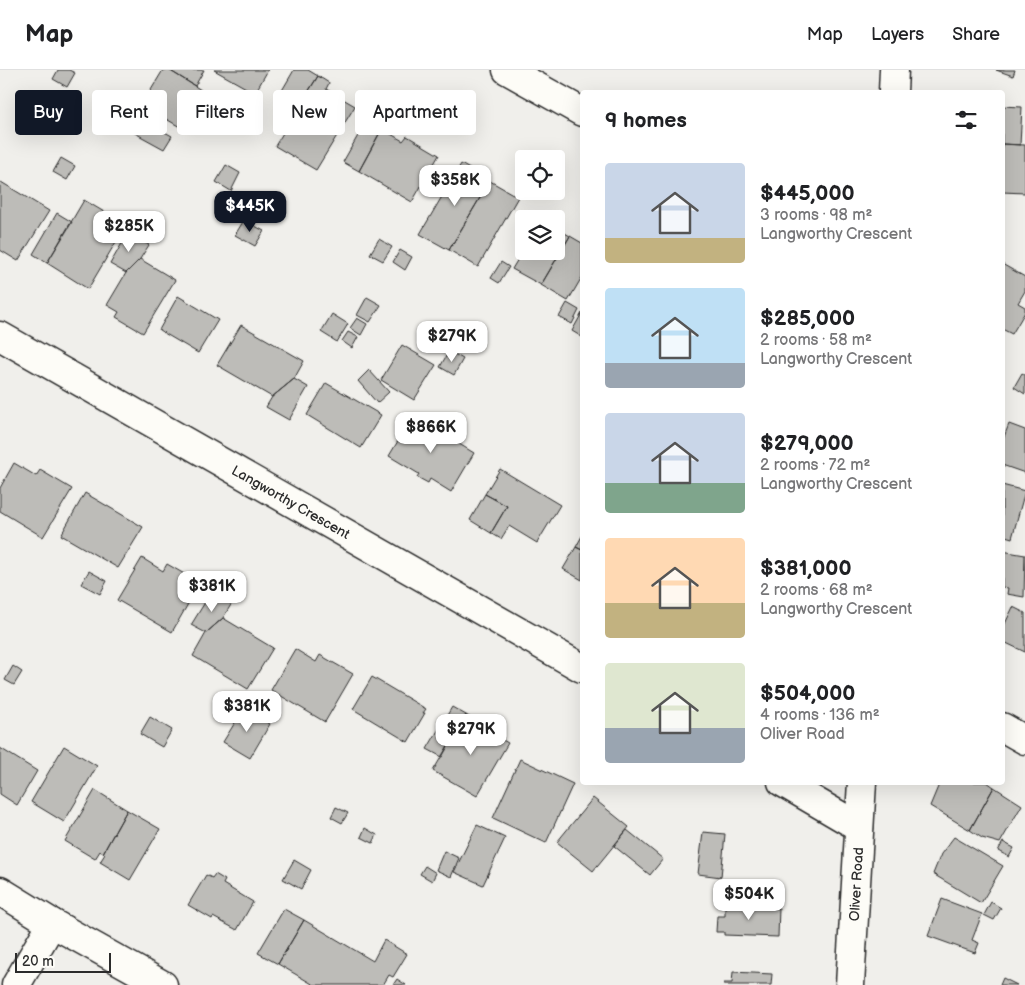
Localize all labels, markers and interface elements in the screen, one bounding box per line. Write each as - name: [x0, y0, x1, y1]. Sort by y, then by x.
- text: Map: [25, 20, 73, 49]
- text: Map: [807, 24, 843, 45]
- text: Layers: [871, 24, 924, 45]
- text: Share: [952, 24, 1000, 45]
- chip: Buy: [15, 90, 82, 135]
- chip: Rent: [92, 90, 167, 135]
- chip: Filters: [177, 90, 263, 135]
- chip: New: [273, 90, 345, 135]
- chip: Apartment: [355, 90, 476, 135]
- icon: filters: [952, 106, 980, 134]
- text: 9 homes: [605, 108, 687, 133]
- map controls: [515, 150, 565, 260]
- button: locate: [515, 150, 565, 200]
- pin: $358K: [420, 164, 490, 207]
- text: $358K: [430, 171, 480, 190]
- text: $445,000: [760, 181, 855, 206]
- icon: home: [645, 183, 705, 243]
- pin: $445K: [215, 190, 285, 233]
- text: $445K: [225, 197, 275, 216]
- text: 3 rooms · 98 m²: [760, 206, 872, 225]
- pin: $285K: [94, 210, 164, 253]
- button: layers: [515, 210, 565, 260]
- text: $285K: [104, 217, 154, 236]
- text: Langworthy Crescent: [760, 225, 912, 244]
- text: $285,000: [760, 306, 855, 331]
- icon: home: [645, 308, 705, 368]
- pin: $279K: [417, 320, 487, 363]
- text: $279K: [428, 327, 476, 346]
- text: 2 rooms · 58 m²: [760, 331, 872, 350]
- text: Langworthy Crescent: [760, 350, 912, 369]
- pin: $866K: [396, 412, 466, 454]
- text: $866K: [406, 418, 456, 437]
- text: $279,000: [760, 431, 854, 456]
- icon: home: [645, 433, 705, 493]
- text: 2 rooms · 72 m²: [760, 456, 870, 475]
- street label: Langworthy Crescent: [229, 462, 354, 543]
- text: Langworthy Crescent: [760, 475, 912, 494]
- text: $381,000: [760, 556, 851, 581]
- icon: home: [645, 558, 705, 618]
- pin: $381K: [177, 570, 247, 613]
- text: $381K: [188, 577, 236, 596]
- text: 2 rooms · 68 m²: [760, 581, 873, 600]
- text: Langworthy Crescent: [760, 600, 912, 619]
- text: $504,000: [760, 681, 855, 706]
- icon: home: [645, 683, 705, 743]
- pin: $381K: [212, 690, 282, 733]
- text: $381K: [223, 697, 271, 716]
- text: 4 rooms · 136 m²: [760, 706, 880, 725]
- pin: $279K: [436, 714, 506, 756]
- text: $279K: [447, 720, 495, 739]
- text: Oliver Road: [760, 725, 845, 744]
- street label: Oliver Road: [845, 847, 867, 922]
- pin: $504K: [714, 878, 784, 921]
- text: $504K: [724, 885, 774, 904]
- scale bar: [15, 950, 111, 973]
- text: 20 m: [22, 953, 54, 970]

